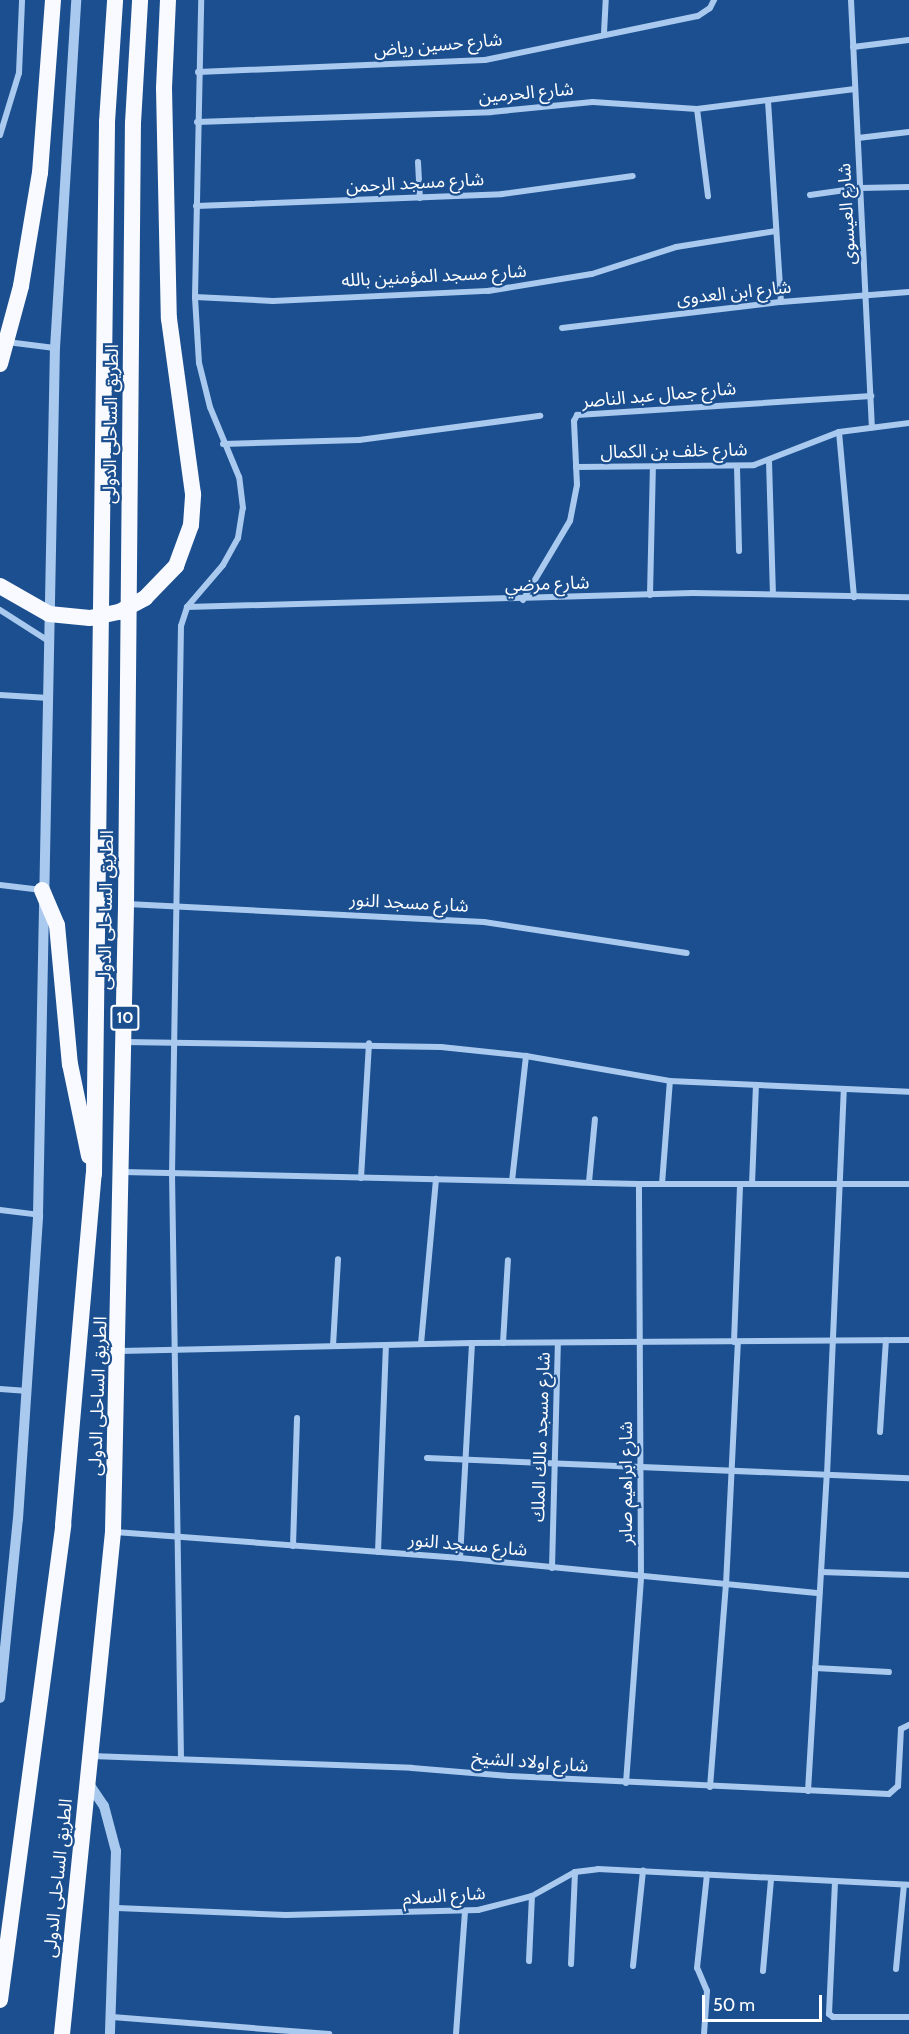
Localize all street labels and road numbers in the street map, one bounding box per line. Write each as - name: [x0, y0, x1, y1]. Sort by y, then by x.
- street label: شارع حسين رياض: [373, 29, 503, 61]
- street label: شارع الحرمين: [478, 78, 574, 108]
- street label: شارع العيسوى: [834, 163, 860, 265]
- street label: شارع مسجد الرحمن: [345, 169, 485, 197]
- street label: شارع مسجد المؤمنين بالله: [341, 260, 527, 292]
- street label: شارع ابن العدوى: [676, 276, 792, 310]
- street label: الطريق الساحلى الدولى: [99, 344, 123, 504]
- street label: شارع جمال عبد الناصر: [581, 378, 737, 412]
- street label: شارع خلف بن الكمال: [600, 439, 748, 463]
- street label: شارع مرضي: [504, 572, 590, 596]
- street label: الطريق الساحلى الدولى: [94, 830, 118, 990]
- street label: شارع مسجد النور: [349, 889, 469, 917]
- road number: 10: [110, 1005, 140, 1031]
- street label: الطريق الساحلى الدولى: [84, 1316, 112, 1476]
- street label: شارع مسجد مالك الملك: [527, 1351, 555, 1523]
- street label: شارع ابراهيم صابر: [615, 1421, 637, 1545]
- street label: شارع مسجد النور: [408, 1529, 528, 1561]
- street label: شارع اولاد الشيخ: [471, 1747, 589, 1777]
- street label: الطريق الساحلى الدولى: [39, 1797, 77, 1959]
- street label: شارع السلام: [402, 1882, 486, 1910]

